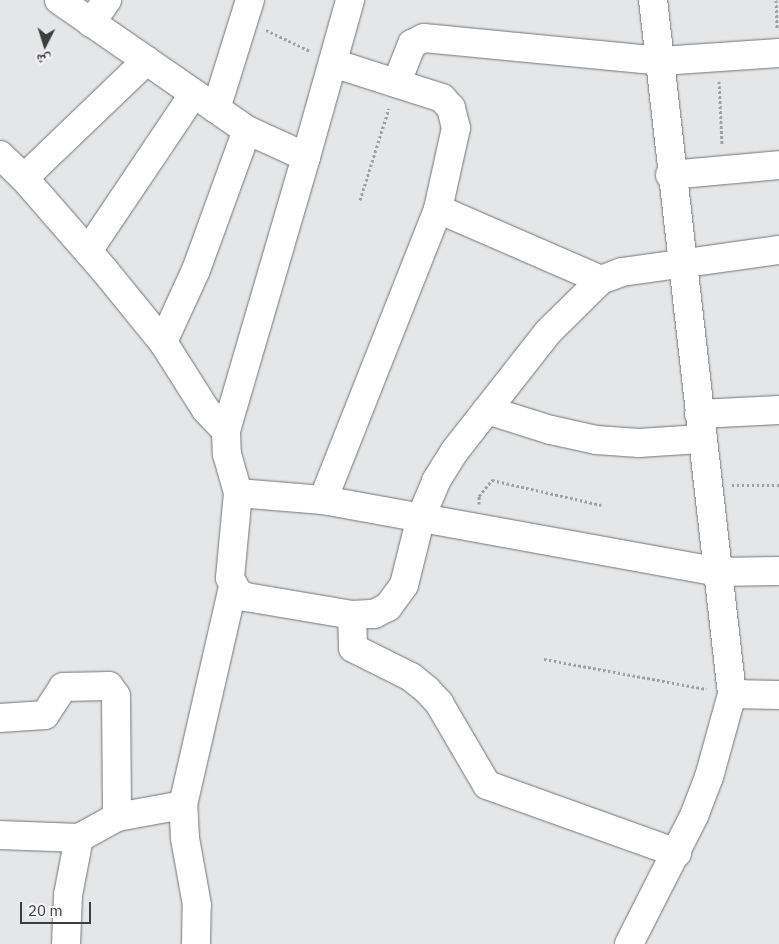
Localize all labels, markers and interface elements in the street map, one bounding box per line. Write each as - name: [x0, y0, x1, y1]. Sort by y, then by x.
- north arrow: [20, 20, 70, 70]
- text: ش: [36, 50, 52, 70]
- scale bar: [22, 892, 94, 924]
- text: 20 m: [28, 901, 63, 920]

